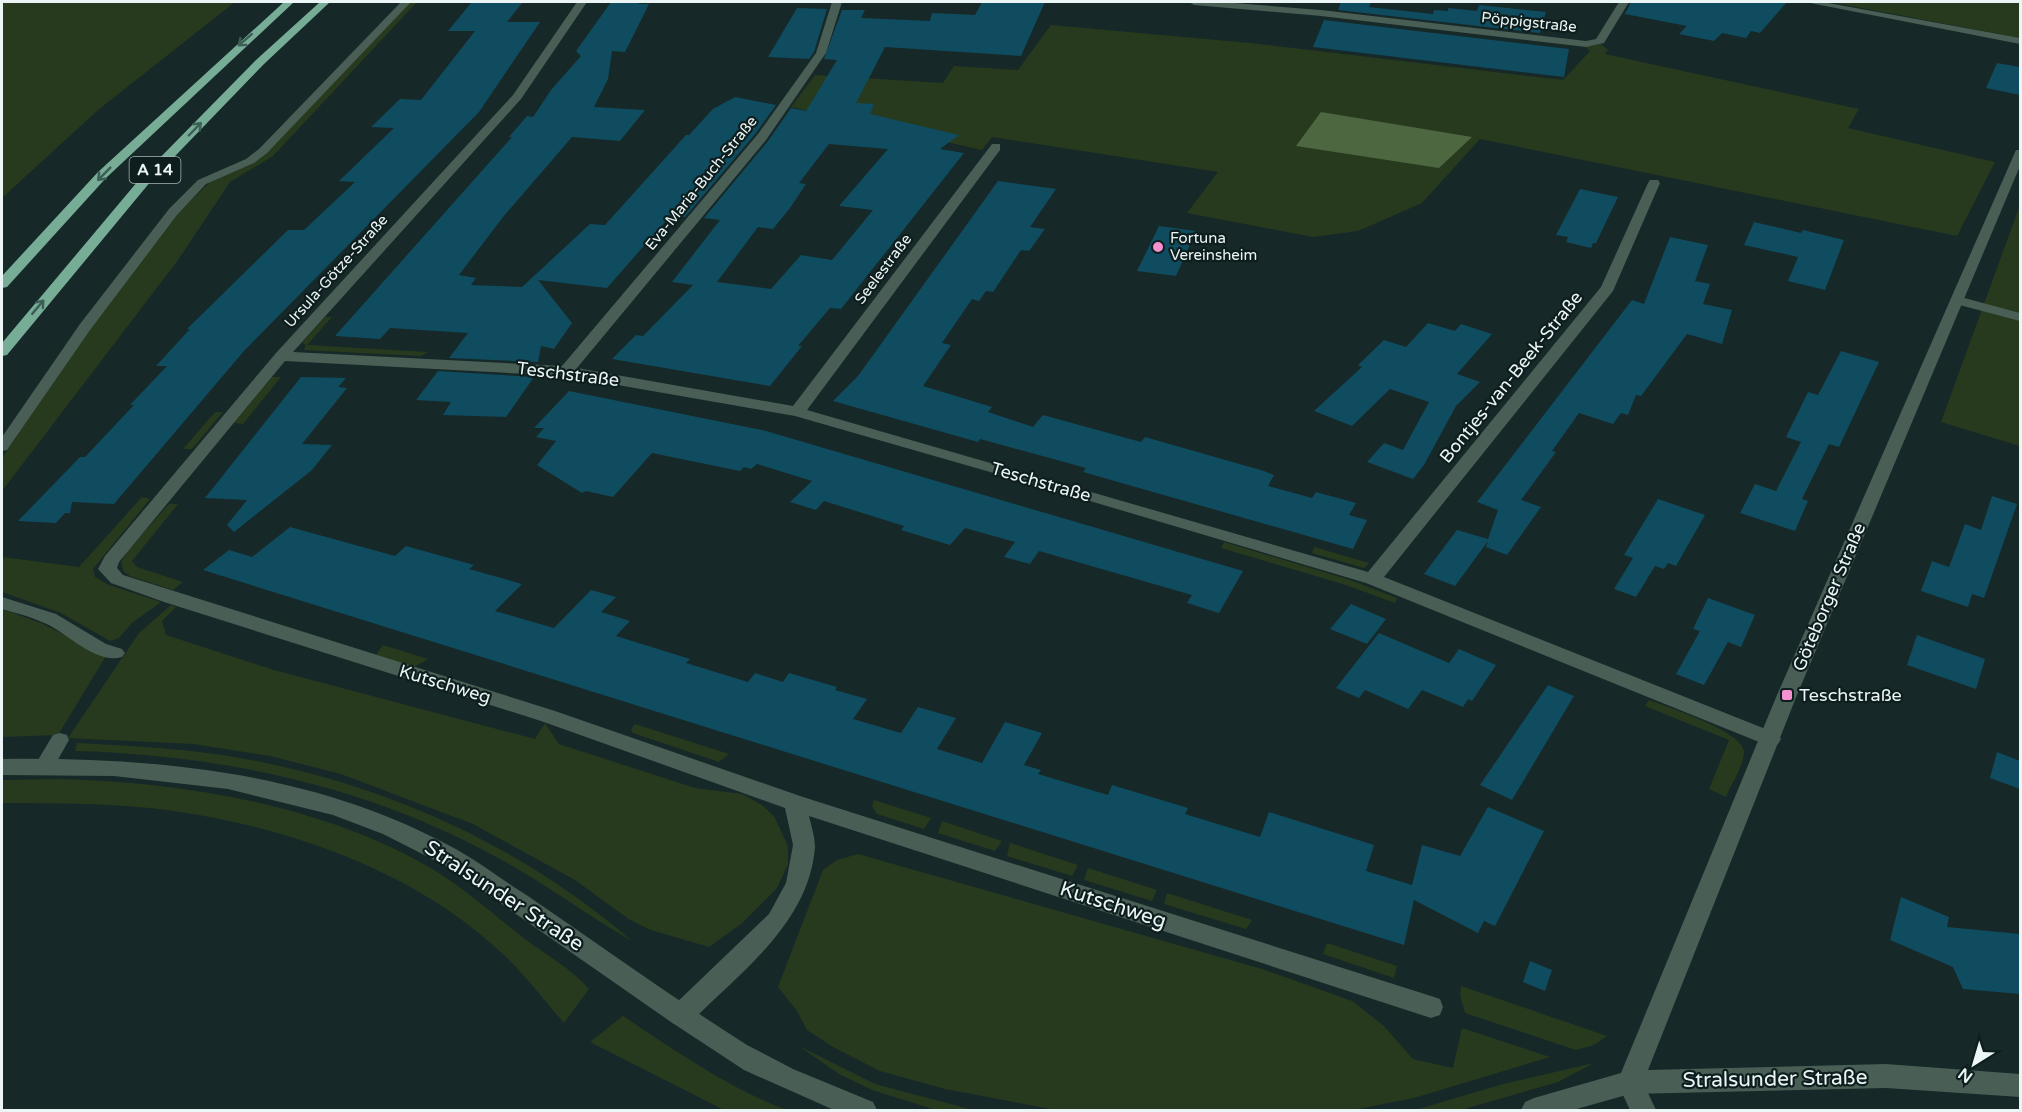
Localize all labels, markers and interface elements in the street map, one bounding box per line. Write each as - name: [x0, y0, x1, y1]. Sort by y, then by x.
- street label: Pöppigstraße: [1480, 8, 1578, 36]
- one-way arrow: [238, 33, 253, 47]
- street label: Eva-Maria-Buch-Straße: [641, 112, 761, 254]
- one-way arrow: [188, 121, 202, 136]
- road number: A 14: [130, 157, 180, 183]
- one-way arrow: [96, 167, 111, 182]
- street label: Ursula-Götze-Straße: [281, 211, 391, 331]
- place label: Fortuna Vereinsheim: [1170, 229, 1257, 264]
- street label: Seelestraße: [851, 230, 915, 308]
- marker: Fortuna Vereinsheim: [1151, 240, 1165, 254]
- street label: Bontjes-van-Beek-Straße: [1435, 287, 1587, 467]
- one-way arrow: [32, 299, 45, 315]
- street label: Teschstraße: [516, 357, 620, 391]
- street label: Teschstraße: [989, 457, 1093, 507]
- street label: Göteborger Straße: [1788, 519, 1870, 675]
- street label: Kutschweg: [397, 660, 493, 708]
- place label: Teschstraße: [1799, 684, 1902, 706]
- marker: Teschstraße: [1780, 688, 1794, 702]
- street label: Stralsunder Straße: [420, 835, 588, 957]
- street label: Kutschweg: [1057, 876, 1169, 934]
- north arrow: [1944, 1034, 2004, 1094]
- text: N: [1954, 1063, 1977, 1087]
- street label: Stralsunder Straße: [1682, 1065, 1868, 1093]

